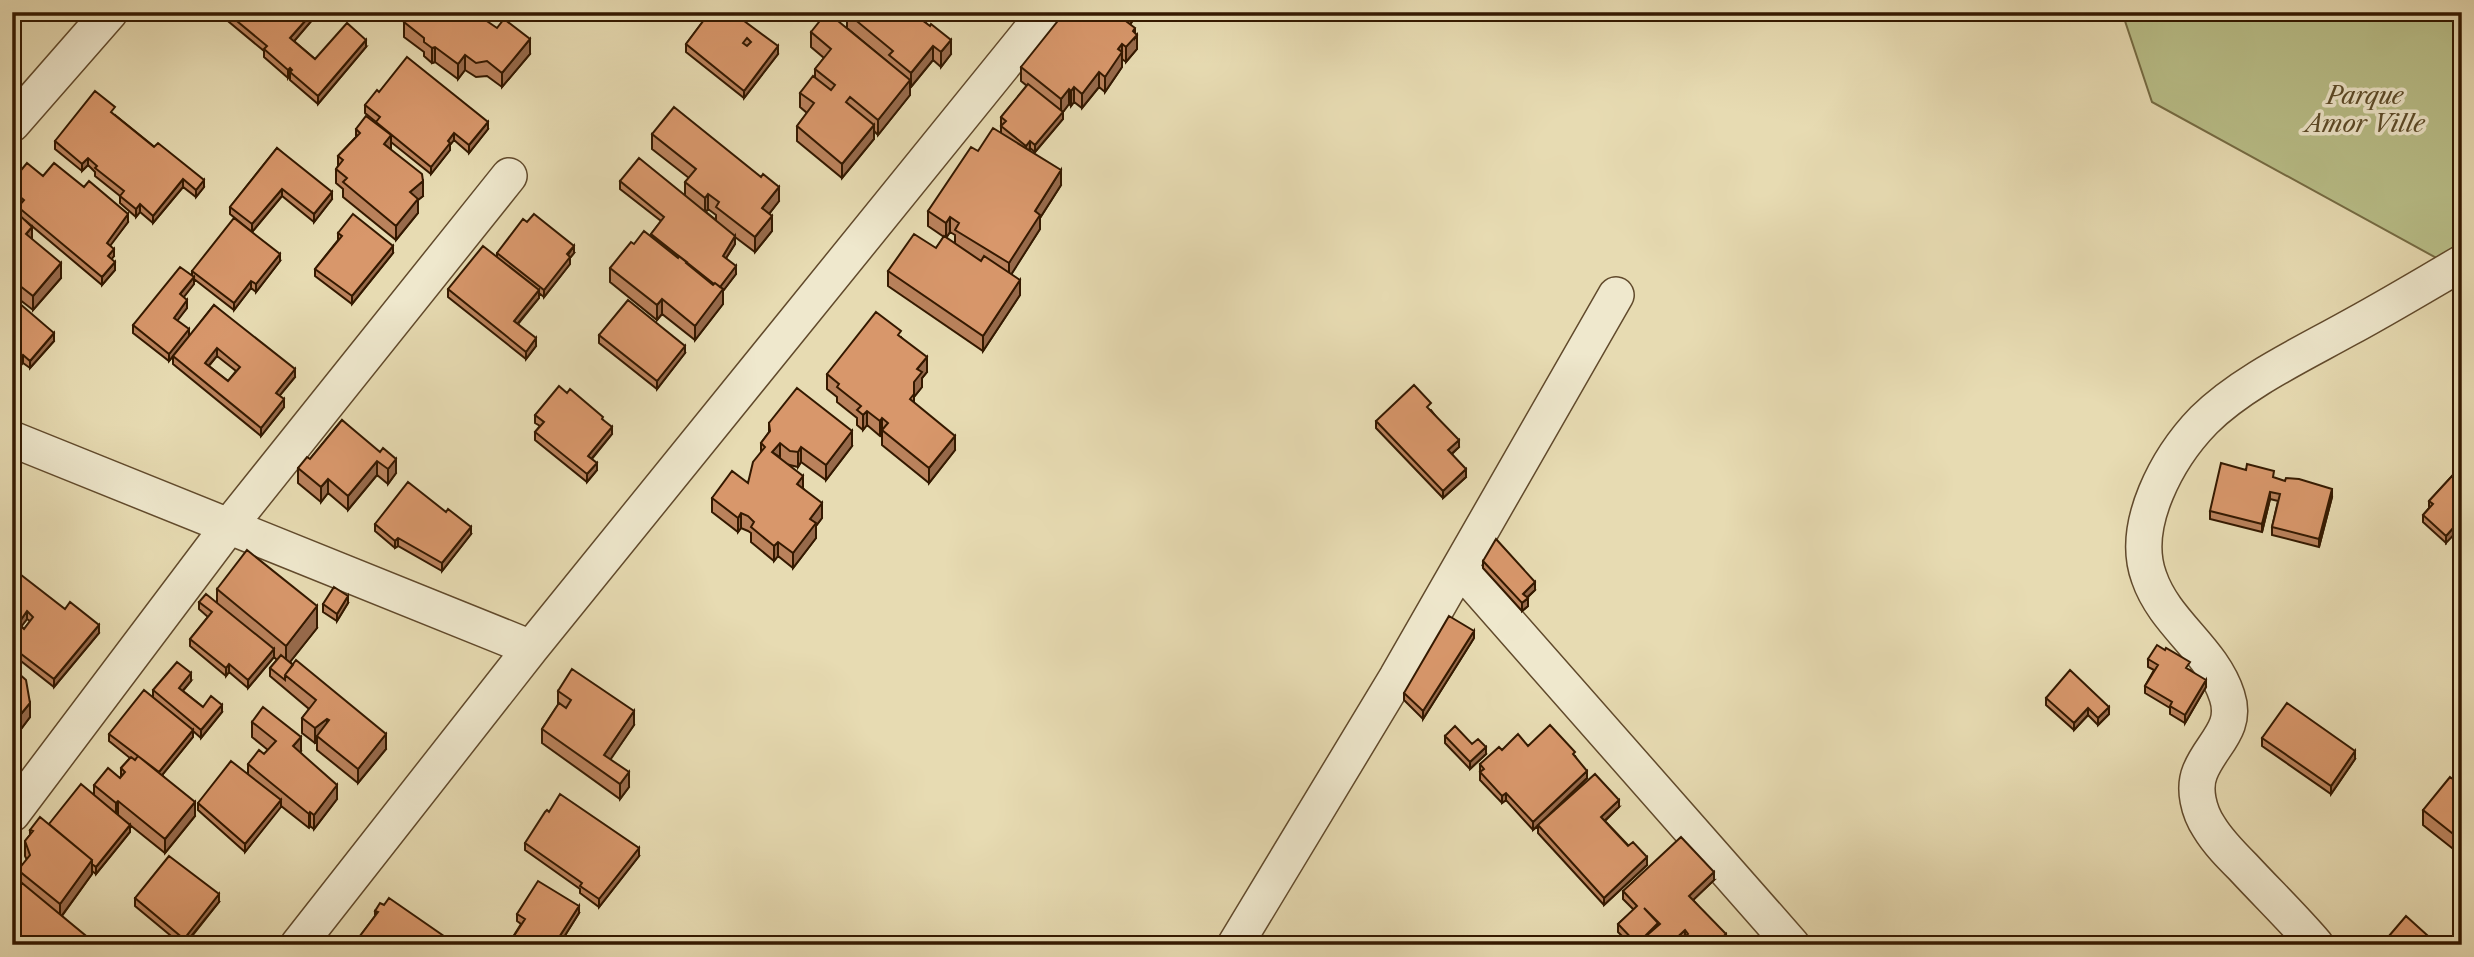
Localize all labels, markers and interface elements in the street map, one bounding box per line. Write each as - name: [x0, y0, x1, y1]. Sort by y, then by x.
- park label: Parque Amor Ville: [2301, 81, 2426, 138]

